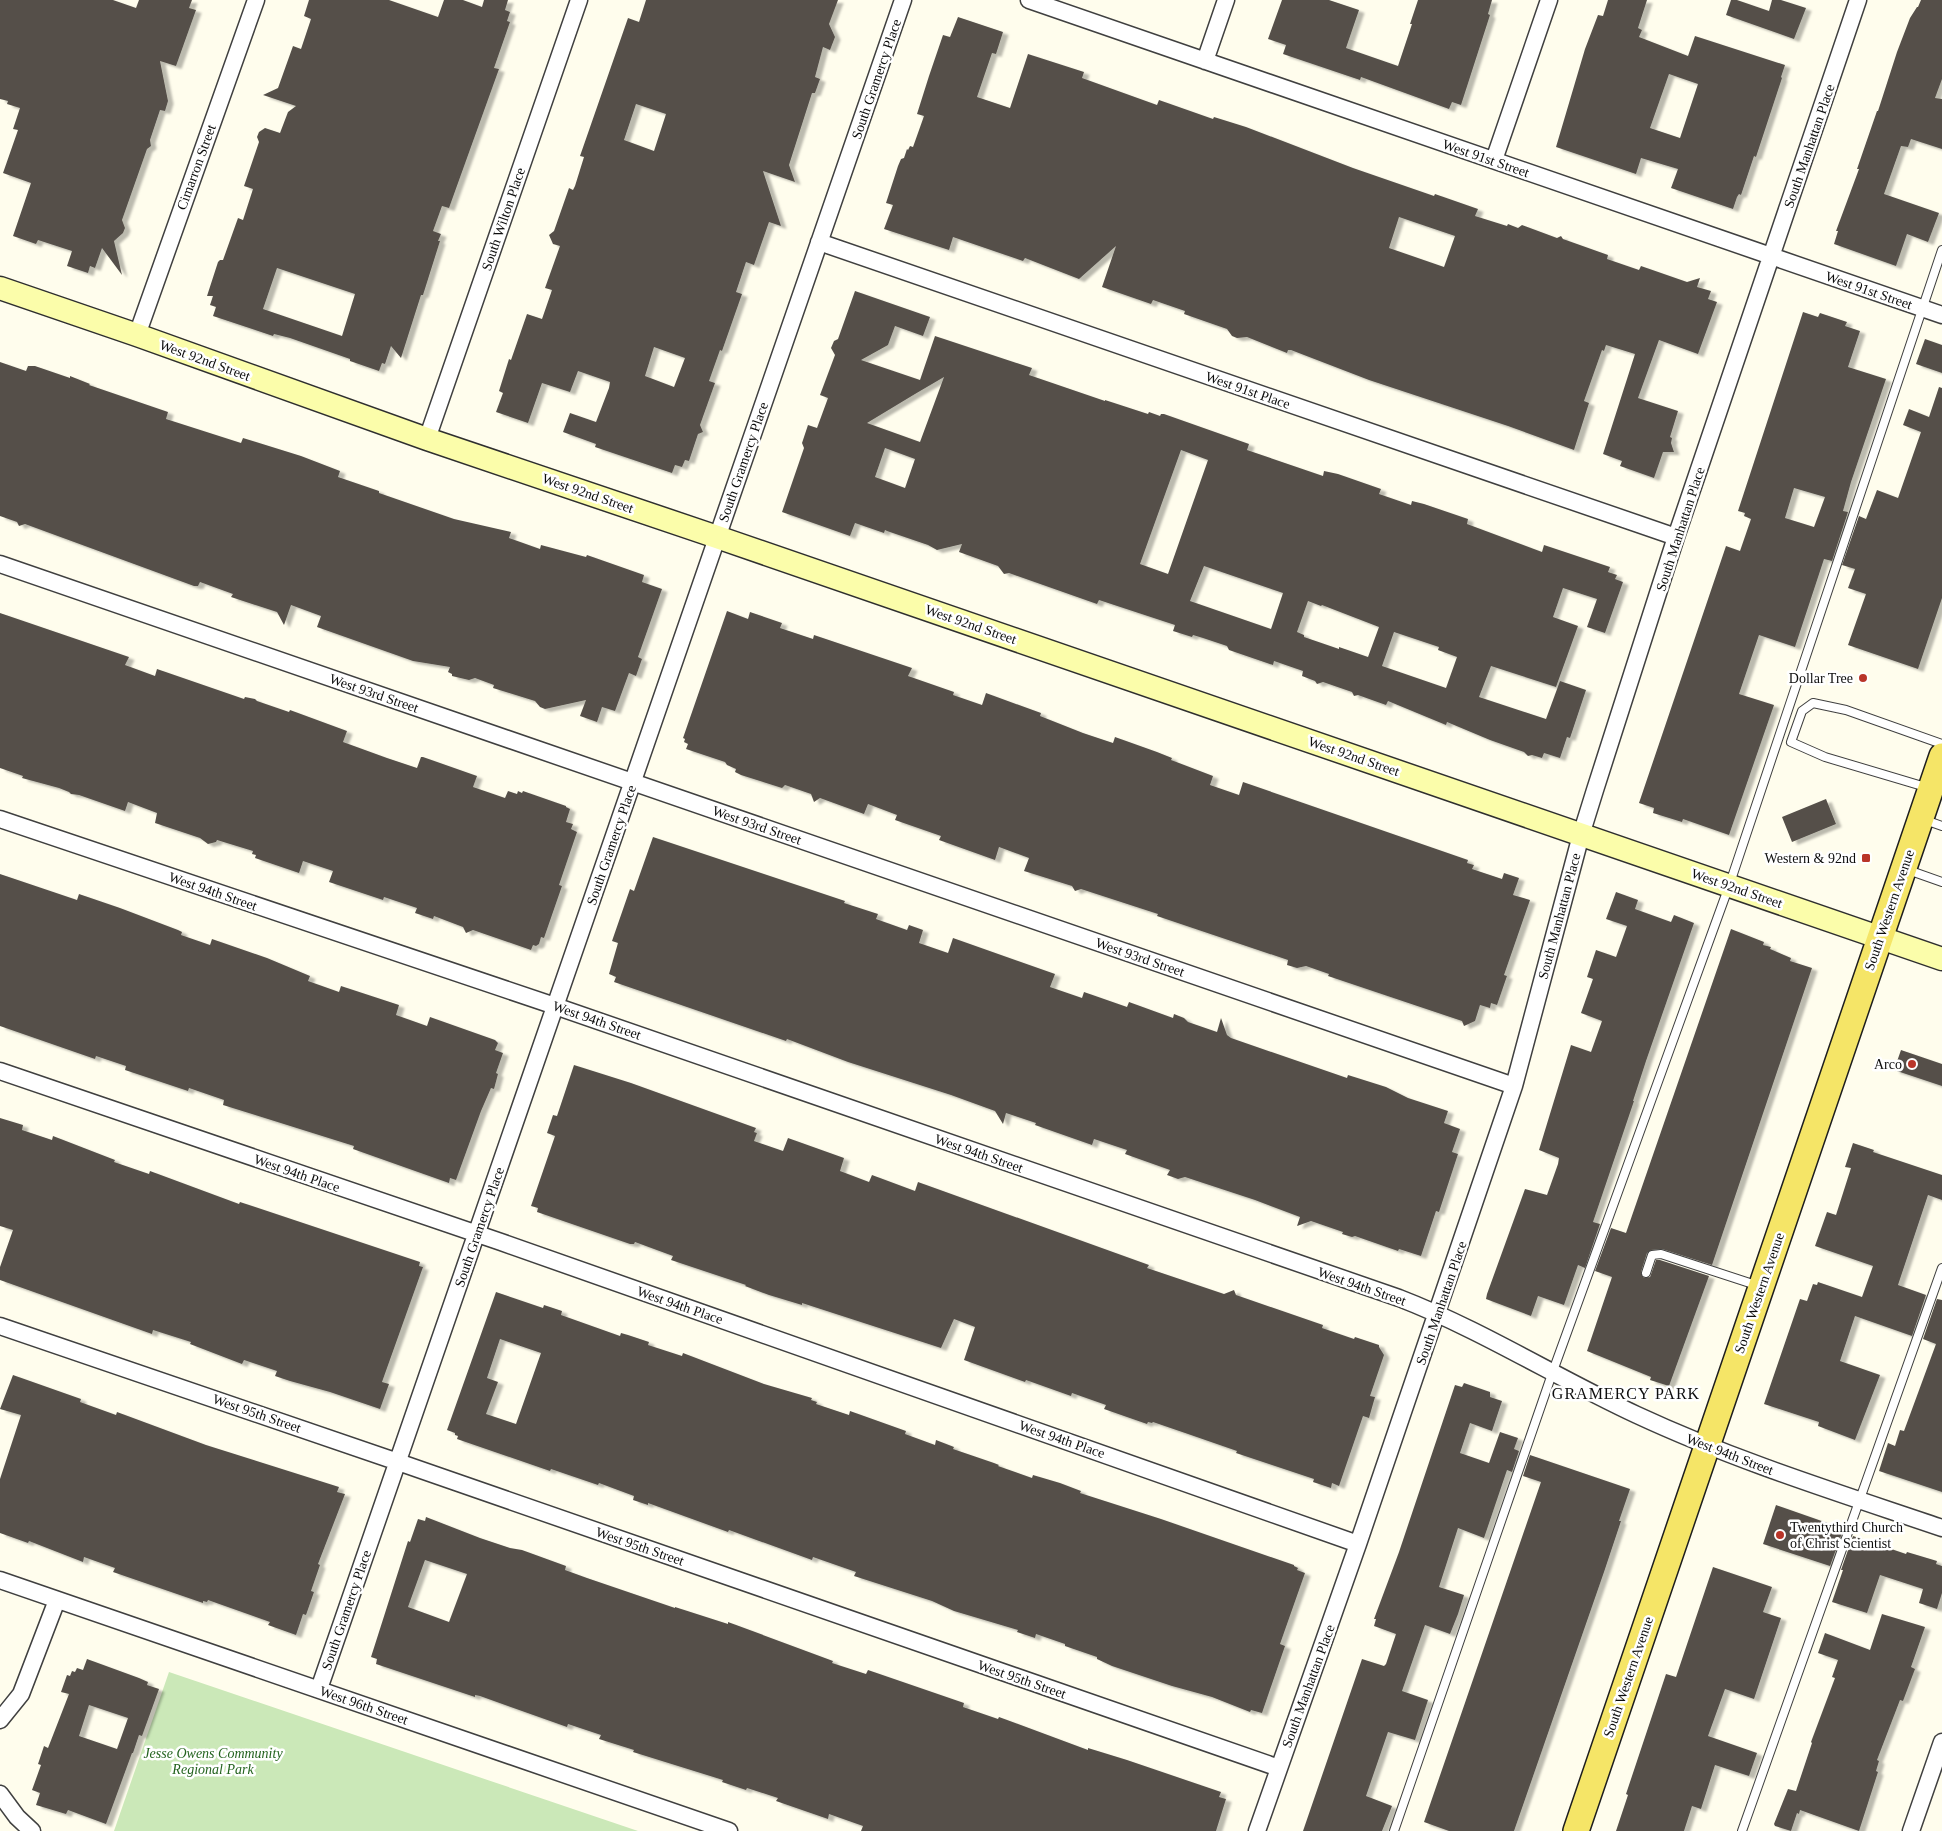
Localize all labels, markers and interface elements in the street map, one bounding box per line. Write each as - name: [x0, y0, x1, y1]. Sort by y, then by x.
- street label: South Gramercy Place: [849, 17, 904, 141]
- street label: South Manhattan Place: [1781, 82, 1838, 210]
- street label: Cimarron Street: [174, 122, 219, 212]
- street label: West 91st Street: [1441, 137, 1531, 180]
- street label: South Wilton Place: [479, 166, 528, 273]
- street label: West 91st Street: [1824, 269, 1914, 312]
- street label: West 92nd Street: [157, 337, 252, 384]
- street label: West 91st Place: [1204, 369, 1292, 412]
- street label: South Gramercy Place: [716, 400, 771, 524]
- street label: South Manhattan Place: [1653, 465, 1708, 593]
- street label: West 92nd Street: [540, 471, 635, 516]
- street label: West 92nd Street: [923, 602, 1018, 647]
- street label: West 93rd Street: [327, 671, 420, 716]
- place label: Dollar Tree: [1789, 671, 1853, 686]
- marker: Dollar Tree: [1857, 672, 1869, 684]
- street label: West 92nd Street: [1306, 734, 1401, 779]
- street label: South Gramercy Place: [584, 783, 639, 907]
- street label: West 93rd Street: [710, 803, 803, 848]
- street label: South Western Avenue: [1862, 848, 1917, 972]
- street label: South Manhattan Place: [1535, 851, 1584, 981]
- place label: Western & 92nd: [1765, 851, 1856, 866]
- marker: Western & 92nd: [1860, 852, 1872, 864]
- street label: West 92nd Street: [1689, 866, 1784, 911]
- street label: West 94th Street: [167, 869, 259, 914]
- street label: West 93rd Street: [1093, 935, 1186, 980]
- street label: West 94th Street: [551, 998, 643, 1043]
- place label: Arco: [1874, 1057, 1902, 1072]
- marker: Arco: [1906, 1058, 1918, 1070]
- street label: West 94th Street: [933, 1131, 1025, 1176]
- street label: West 94th Place: [252, 1152, 342, 1195]
- street label: South Gramercy Place: [452, 1165, 507, 1289]
- street label: South Western Avenue: [1732, 1231, 1787, 1355]
- street label: South Manhattan Place: [1413, 1239, 1470, 1367]
- street label: West 94th Street: [1316, 1264, 1408, 1309]
- street label: West 94th Place: [635, 1284, 725, 1327]
- district label: GRAMERCY PARK: [1552, 1385, 1700, 1402]
- street label: West 95th Street: [211, 1391, 303, 1436]
- street label: West 94th Place: [1017, 1418, 1107, 1461]
- street label: West 94th Street: [1684, 1431, 1776, 1478]
- place label: Twentythird Church of Christ Scientist: [1790, 1520, 1903, 1551]
- street label: West 95th Street: [594, 1524, 686, 1569]
- marker: Twentythird Church of Christ Scientist: [1774, 1529, 1786, 1541]
- street label: South Gramercy Place: [319, 1548, 374, 1672]
- street label: South Western Avenue: [1601, 1615, 1656, 1739]
- street label: South Manhattan Place: [1279, 1623, 1338, 1750]
- street label: West 95th Street: [976, 1657, 1068, 1702]
- street label: West 96th Street: [318, 1683, 410, 1728]
- park label: Jesse Owens Community Regional Park: [143, 1746, 283, 1777]

